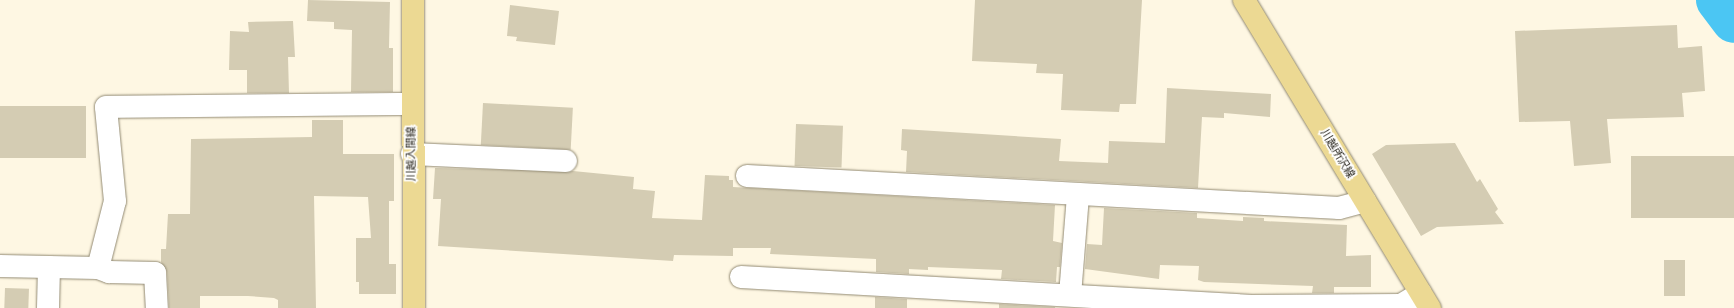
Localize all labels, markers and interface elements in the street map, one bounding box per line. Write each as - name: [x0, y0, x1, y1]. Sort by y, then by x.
- street label: 川越入間線: [405, 127, 419, 181]
- street label: 川越所沢線: [1317, 127, 1357, 181]

